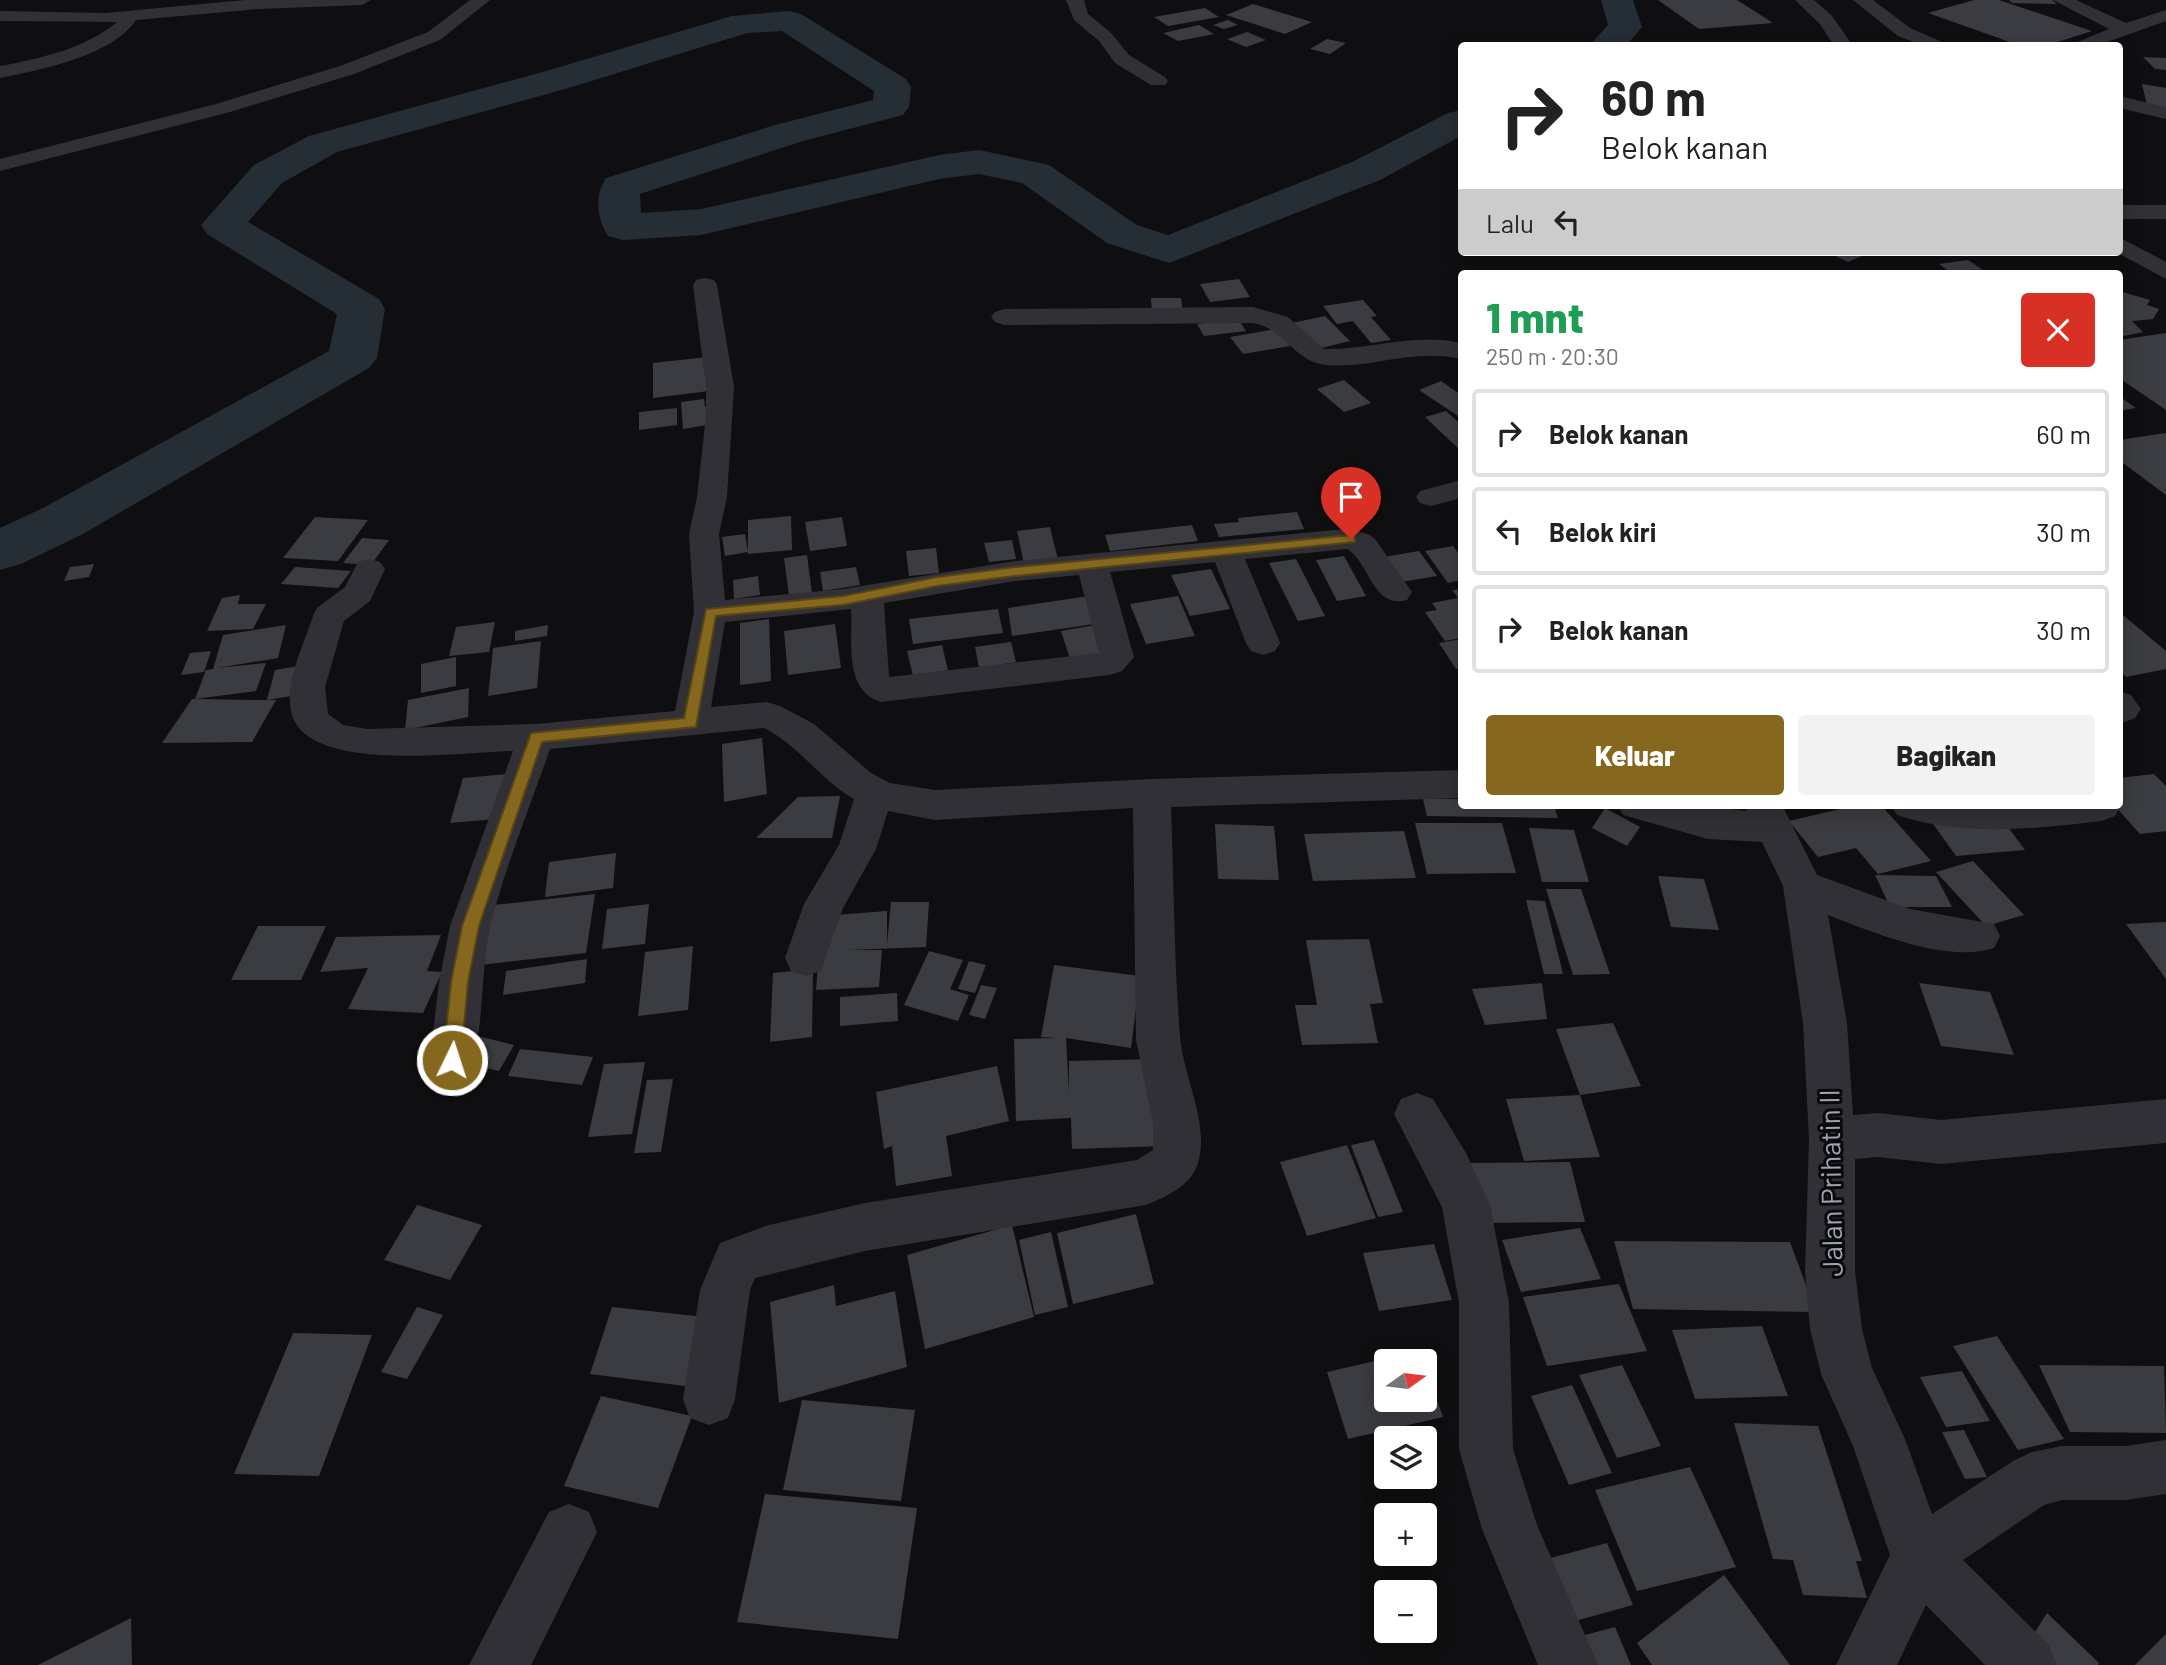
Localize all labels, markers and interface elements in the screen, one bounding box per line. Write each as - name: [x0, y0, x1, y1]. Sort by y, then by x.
- text: 60 m: [1601, 67, 1706, 126]
- icon: right: [1486, 70, 1577, 161]
- text: Belok kanan: [1601, 127, 1768, 165]
- icon: left: [1548, 203, 1586, 241]
- text: Lalu: [1486, 207, 1534, 238]
- text: 1 mnt: [1486, 291, 1584, 341]
- button: close: [2021, 293, 2095, 367]
- text: 250 m · 20:30: [1486, 342, 1619, 370]
- icon: right: [1490, 414, 1528, 452]
- text: Belok kanan: [1549, 418, 1688, 449]
- text: 60 m: [2036, 418, 2091, 449]
- pin: [1321, 467, 1381, 539]
- icon: arrive: [1332, 478, 1370, 516]
- icon: left: [1490, 512, 1528, 550]
- text: Belok kiri: [1549, 516, 1656, 547]
- text: 30 m: [2036, 516, 2091, 547]
- icon: right: [1490, 610, 1528, 648]
- text: Belok kanan: [1549, 614, 1688, 645]
- text: 30 m: [2036, 614, 2091, 645]
- button: Keluar: [1486, 715, 1784, 795]
- button: Bagikan: [1798, 715, 2095, 795]
- position arrow: [415, 1023, 489, 1097]
- street label: Jalan Prihatin II: [1811, 1089, 1849, 1277]
- north arrow: [1374, 1349, 1437, 1412]
- map controls: [1374, 1349, 1437, 1643]
- button: layers: [1374, 1426, 1437, 1489]
- button: +: [1374, 1503, 1437, 1566]
- button: −: [1374, 1580, 1437, 1643]

